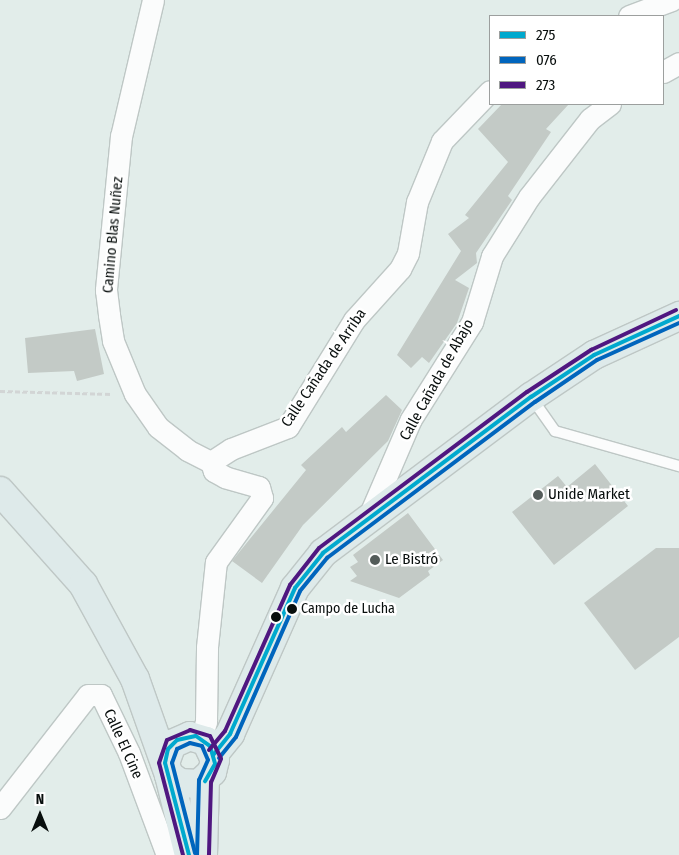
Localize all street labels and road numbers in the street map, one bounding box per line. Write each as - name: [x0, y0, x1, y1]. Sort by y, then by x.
- street label: Camino Blas Nuñez: [99, 176, 127, 294]
- street label: Calle Cañada de Arriba: [278, 305, 370, 431]
- street label: Calle Cañada de Abajo: [396, 316, 478, 444]
- street label: Calle El Cine: [100, 706, 146, 782]

